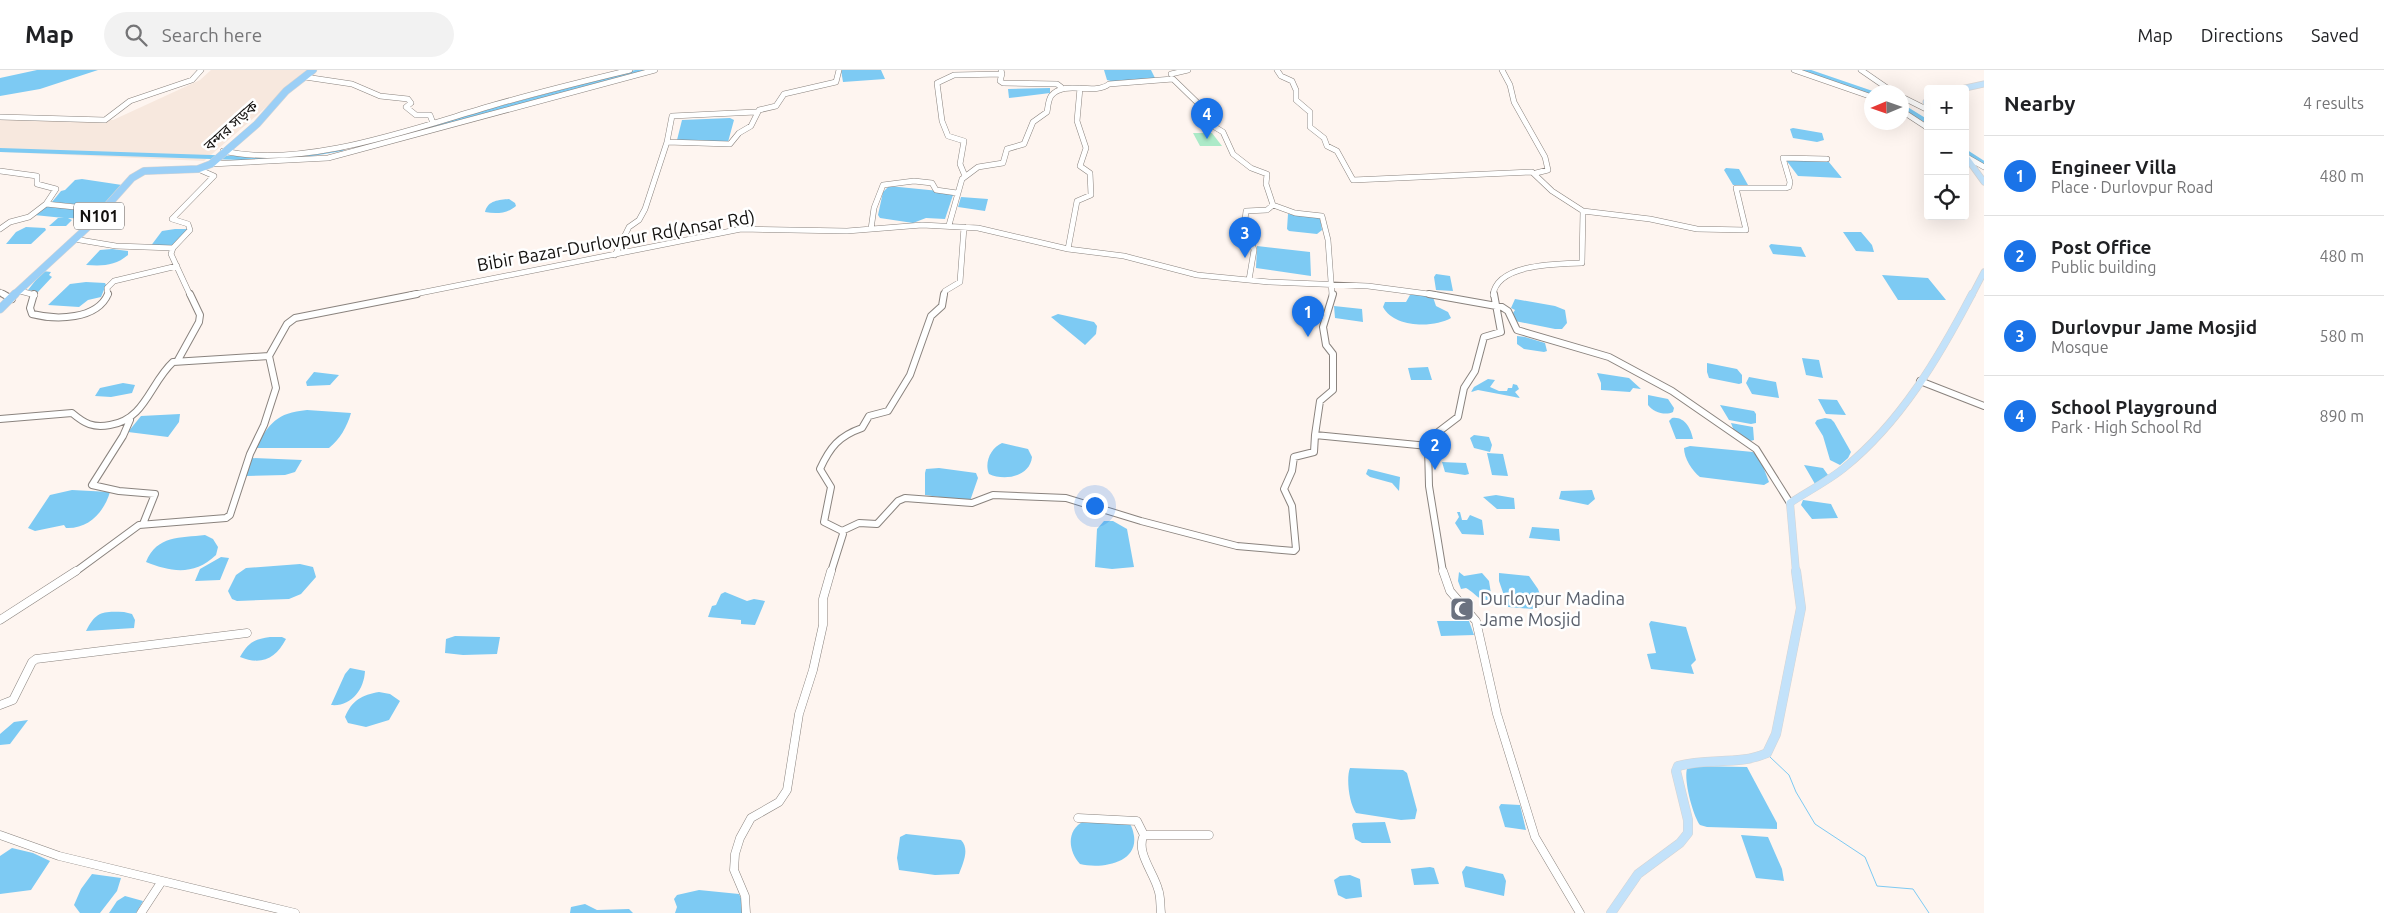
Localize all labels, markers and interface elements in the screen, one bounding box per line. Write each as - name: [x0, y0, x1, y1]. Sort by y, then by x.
- search box: [104, 12, 454, 57]
- text: Map: [25, 21, 74, 48]
- icon: search: [122, 21, 150, 49]
- text: Search here: [162, 24, 262, 46]
- text: Map: [2137, 25, 2173, 45]
- text: Directions: [2201, 25, 2283, 45]
- text: Saved: [2311, 25, 2359, 45]
- north arrow: [1864, 85, 1909, 130]
- map controls: [1924, 85, 1969, 220]
- button: +: [1924, 85, 1969, 130]
- text: Nearby: [2004, 91, 2075, 115]
- text: 4 results: [2303, 94, 2364, 112]
- street label: বন্দর সড়ক: [200, 97, 262, 155]
- pin: 4: [1191, 98, 1223, 139]
- button: −: [1924, 130, 1969, 175]
- text: Engineer Villa: [2051, 156, 2176, 178]
- text: 1: [2015, 167, 2025, 185]
- text: 480 m: [2319, 167, 2364, 185]
- button: locate: [1924, 175, 1969, 220]
- text: Place · Durlovpur Road: [2051, 178, 2213, 196]
- road number: N101: [74, 202, 124, 230]
- street label: Bibir Bazar-Durlovpur Rd(Ansar Rd): [475, 206, 757, 275]
- pin: 3: [1229, 217, 1261, 258]
- text: Post Office: [2051, 236, 2152, 258]
- text: 2: [2015, 247, 2025, 265]
- text: 480 m: [2319, 247, 2364, 265]
- text: Public building: [2051, 258, 2156, 276]
- pin: 1: [1292, 296, 1324, 337]
- text: Durlovpur Jame Mosjid: [2051, 316, 2257, 338]
- text: 3: [2015, 327, 2025, 345]
- text: 580 m: [2319, 327, 2364, 345]
- text: Mosque: [2051, 338, 2109, 356]
- text: School Playground: [2051, 396, 2217, 418]
- text: 4: [2015, 407, 2025, 425]
- text: 890 m: [2319, 407, 2364, 425]
- text: Park · High School Rd: [2051, 418, 2202, 436]
- pin: 2: [1419, 429, 1451, 470]
- your location: [1082, 493, 1108, 519]
- place label: Durlovpur Madina Jame Mosjid: [1480, 588, 1625, 629]
- mosque icon: Durlovpur Madina Jame Mosjid: [1449, 596, 1475, 622]

